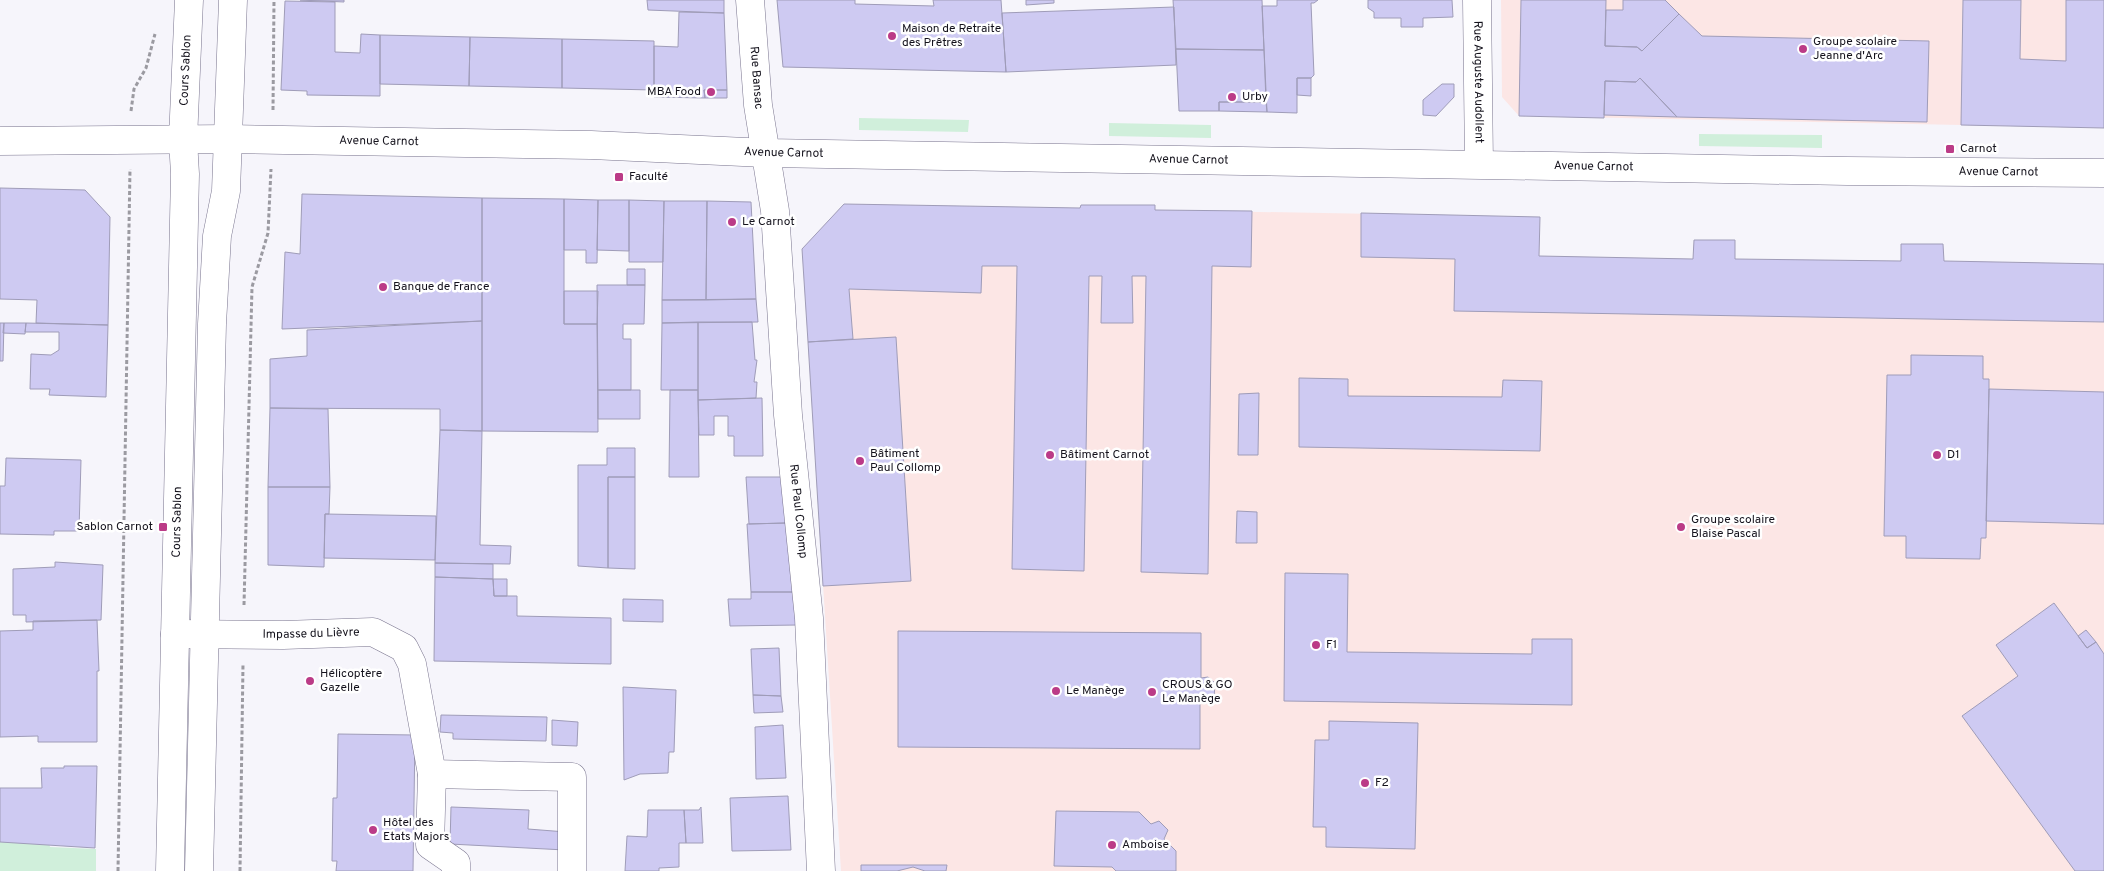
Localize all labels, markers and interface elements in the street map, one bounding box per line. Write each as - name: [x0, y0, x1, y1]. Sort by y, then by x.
- place label: Maison de Retraite des Prêtres: [902, 21, 1001, 51]
- street label: Rue Auguste Audollent: [1469, 21, 1487, 143]
- marker: Maison de Retraite des Prêtres: [886, 30, 898, 42]
- street label: Cours Sablon: [176, 34, 196, 106]
- place label: Groupe scolaire Jeanne d'Arc: [1813, 34, 1897, 64]
- marker: Groupe scolaire Jeanne d'Arc: [1797, 43, 1809, 55]
- street label: Rue Bansac: [746, 46, 767, 110]
- place label: MBA Food: [647, 84, 701, 100]
- marker: MBA Food: [705, 86, 717, 98]
- place label: Urby: [1242, 89, 1268, 105]
- marker: Urby: [1226, 91, 1238, 103]
- street label: Avenue Carnot: [339, 133, 419, 150]
- place label: Carnot: [1960, 141, 1997, 157]
- marker: Carnot: [1944, 143, 1956, 155]
- street label: Avenue Carnot: [743, 144, 824, 162]
- street label: Avenue Carnot: [1149, 151, 1229, 169]
- street label: Avenue Carnot: [1554, 158, 1634, 175]
- street label: Avenue Carnot: [1959, 164, 2039, 180]
- place label: Faculté: [629, 169, 668, 185]
- marker: Faculté: [613, 171, 625, 183]
- place label: Le Carnot: [742, 214, 795, 230]
- marker: Le Carnot: [726, 216, 738, 228]
- place label: Banque de France: [393, 279, 489, 295]
- marker: Banque de France: [377, 281, 389, 293]
- place label: Bâtiment Paul Collomp: [870, 446, 941, 476]
- place label: Bâtiment Carnot: [1060, 447, 1149, 463]
- place label: D1: [1947, 447, 1960, 463]
- marker: Bâtiment Carnot: [1044, 449, 1056, 461]
- marker: D1: [1931, 449, 1943, 461]
- marker: Bâtiment Paul Collomp: [854, 455, 866, 467]
- street label: Rue Paul Collomp: [785, 463, 811, 560]
- street label: Cours Sablon: [169, 486, 186, 558]
- place label: Groupe scolaire Blaise Pascal: [1691, 512, 1775, 542]
- place label: Sablon Carnot: [77, 519, 153, 535]
- marker: Sablon Carnot: [157, 521, 169, 533]
- marker: Groupe scolaire Blaise Pascal: [1675, 521, 1687, 533]
- street label: Impasse du Lièvre: [262, 624, 360, 643]
- place label: F1: [1326, 637, 1337, 653]
- marker: F1: [1310, 639, 1322, 651]
- place label: Hélicoptère Gazelle: [320, 666, 382, 696]
- marker: Hélicoptère Gazelle: [304, 675, 316, 687]
- place label: CROUS & GO Le Manège: [1162, 677, 1233, 707]
- place label: Le Manège: [1066, 683, 1124, 699]
- marker: Le Manège: [1050, 685, 1062, 697]
- marker: CROUS & GO Le Manège: [1146, 686, 1158, 698]
- place label: F2: [1375, 775, 1389, 791]
- marker: F2: [1359, 777, 1371, 789]
- place label: Hôtel des Etats Majors: [383, 815, 449, 845]
- marker: Hôtel des Etats Majors: [367, 824, 379, 836]
- place label: Amboise: [1122, 837, 1169, 853]
- marker: Amboise: [1106, 839, 1118, 851]

